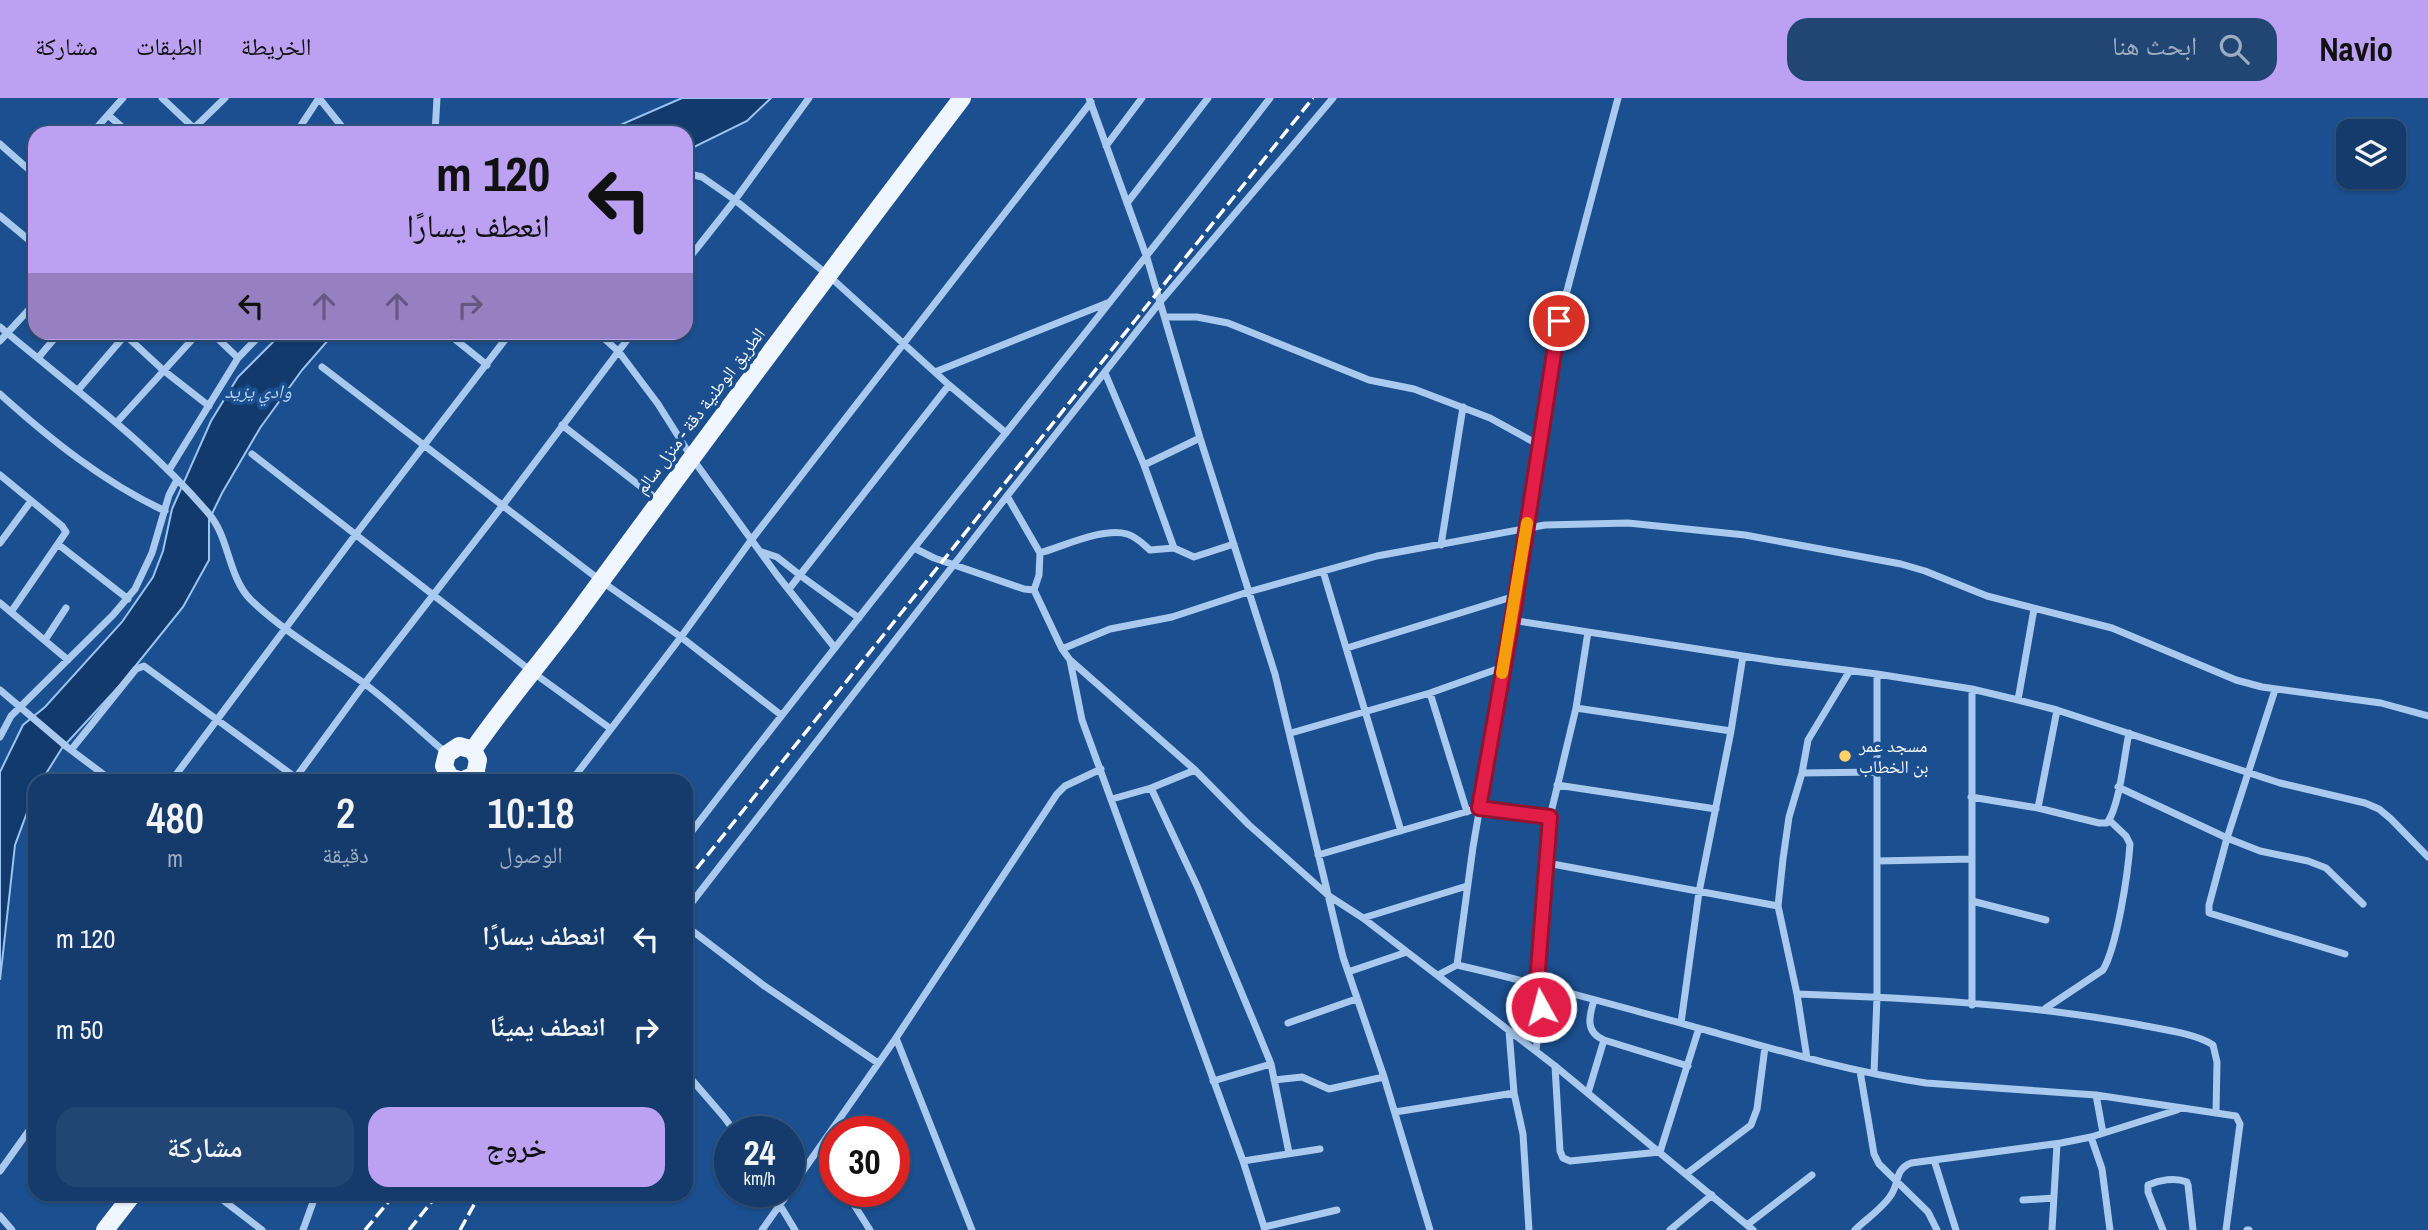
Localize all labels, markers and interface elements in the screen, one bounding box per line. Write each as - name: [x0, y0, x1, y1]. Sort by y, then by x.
- search box: [1787, 18, 2277, 81]
- text: Navio: [2319, 27, 2393, 71]
- text: ابحث هنا: [2112, 28, 2197, 63]
- text: مشاركة: [35, 30, 98, 62]
- text: الطبقات: [136, 30, 203, 62]
- text: الخريطة: [241, 30, 311, 62]
- icon: search: [2215, 30, 2253, 68]
- map controls: [2336, 119, 2406, 189]
- button: layers: [2336, 119, 2406, 189]
- text: 120 m: [436, 140, 550, 206]
- icon: left: [574, 154, 665, 245]
- text: انعطف يسارًا: [407, 204, 550, 247]
- icon: left: [232, 287, 270, 325]
- icon: ahead: [305, 287, 343, 325]
- icon: ahead: [378, 287, 416, 325]
- icon: right: [451, 287, 489, 325]
- pin: [1529, 291, 1589, 351]
- icon: arrive: [1540, 302, 1578, 340]
- street label: الطريق الوطنية دقة - منزل سالم: [629, 322, 771, 499]
- water label: وادي يزيد: [224, 378, 292, 407]
- place label: مسجد عمر بن الخطاب: [1858, 733, 1928, 779]
- marker: مسجد عمر بن الخطاب: [1837, 748, 1853, 764]
- text: 2: [336, 785, 355, 841]
- text: 10:18: [487, 785, 575, 841]
- text: 480: [146, 790, 204, 846]
- text: دقيقة: [322, 839, 369, 870]
- text: الوصول: [499, 839, 563, 870]
- text: m: [167, 843, 183, 874]
- text: انعطف يسارًا: [482, 918, 606, 953]
- icon: left: [627, 920, 665, 958]
- text: 120 m: [56, 921, 115, 956]
- position arrow: [1504, 970, 1578, 1044]
- text: انعطف يمينًا: [490, 1009, 606, 1044]
- icon: right: [627, 1011, 665, 1049]
- text: 50 m: [56, 1012, 103, 1047]
- button: مشاركة: [56, 1107, 354, 1187]
- button: خروج: [368, 1107, 665, 1187]
- speed limit sign: 30: [819, 1116, 910, 1207]
- text: 24: [744, 1129, 775, 1176]
- text: km/h: [744, 1166, 776, 1191]

